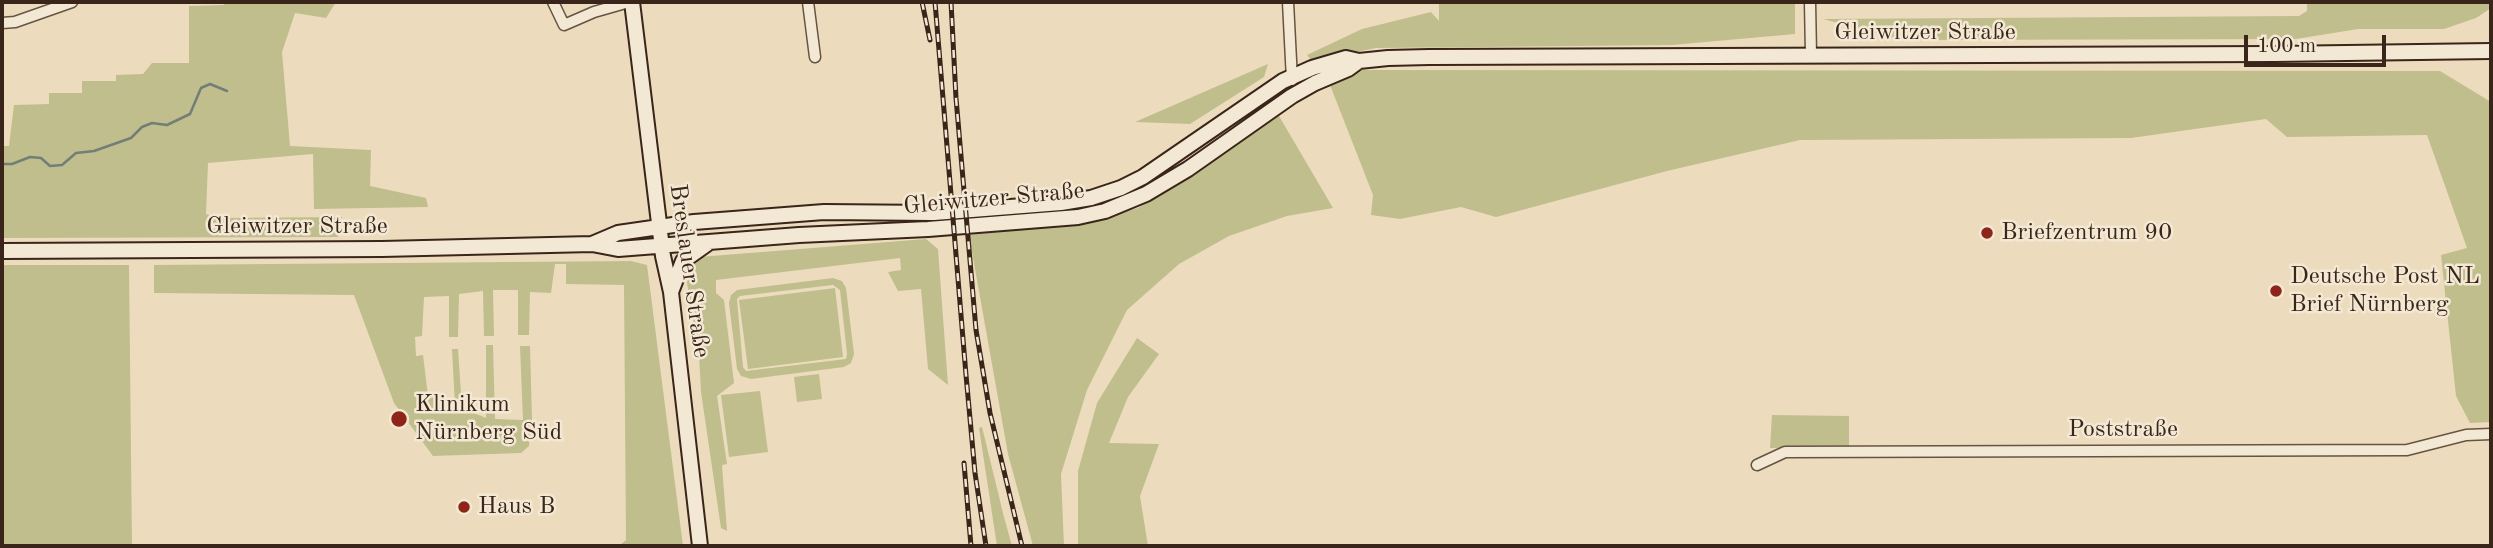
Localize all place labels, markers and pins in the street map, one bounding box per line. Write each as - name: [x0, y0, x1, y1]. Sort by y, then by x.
- place label: Briefzentrum 90: [2001, 219, 2172, 247]
- marker: Briefzentrum 90: [1979, 225, 1995, 241]
- place label: Deutsche Post NL Brief Nürnberg: [2290, 263, 2480, 319]
- marker: Deutsche Post NL Brief Nürnberg: [2268, 283, 2284, 299]
- place label: Klinikum Nürnberg Süd: [415, 391, 562, 447]
- marker: Klinikum Nürnberg Süd: [389, 409, 409, 429]
- place label: Haus B: [478, 493, 555, 521]
- marker: Haus B: [456, 499, 472, 515]

